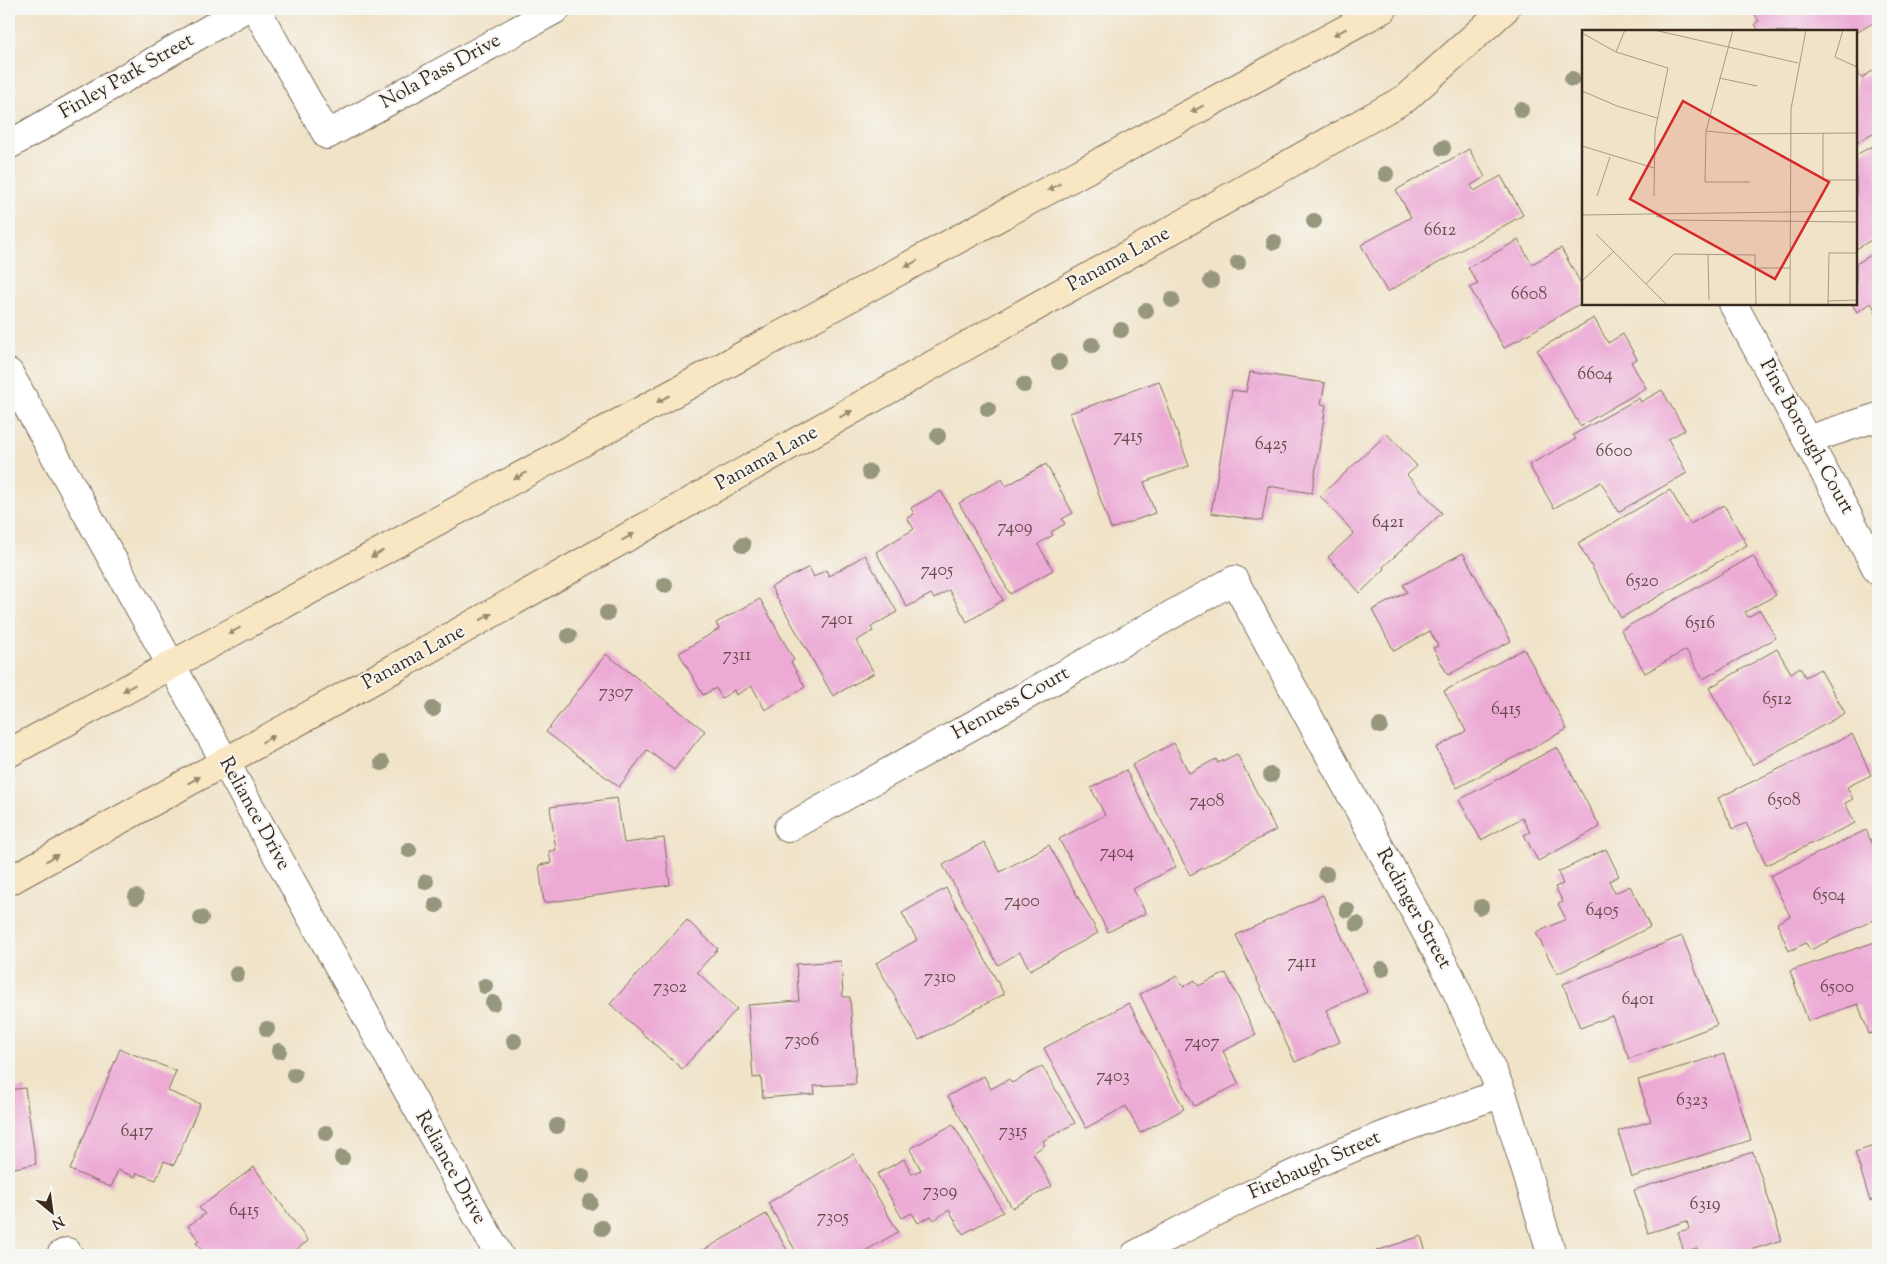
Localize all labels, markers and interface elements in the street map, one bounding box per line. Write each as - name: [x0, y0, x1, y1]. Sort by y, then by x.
- street label: Finley Park Street: [54, 27, 200, 127]
- street label: Nola Pass Drive: [375, 27, 507, 117]
- one-way arrow: [1333, 27, 1346, 36]
- inset map: [1582, 30, 1857, 305]
- one-way arrow: [1190, 105, 1204, 113]
- one-way arrow: [1047, 182, 1061, 191]
- house number: 6612: [1424, 218, 1457, 244]
- street label: Panama Lane: [1062, 220, 1176, 300]
- one-way arrow: [904, 260, 919, 268]
- house number: 6608: [1511, 282, 1547, 308]
- street label: Pine Borough Court: [1751, 354, 1861, 520]
- house number: 6604: [1577, 362, 1613, 388]
- one-way arrow: [655, 395, 670, 403]
- one-way arrow: [839, 410, 852, 419]
- street label: Panama Lane: [710, 419, 824, 499]
- house number: 7415: [1113, 424, 1143, 450]
- house number: 6425: [1255, 432, 1287, 458]
- house number: 6600: [1596, 439, 1632, 465]
- one-way arrow: [513, 472, 527, 481]
- house number: 6421: [1372, 510, 1404, 536]
- house number: 7409: [998, 515, 1033, 541]
- one-way arrow: [621, 533, 635, 541]
- one-way arrow: [370, 550, 384, 558]
- house number: 7405: [921, 558, 953, 584]
- house number: 6520: [1625, 569, 1659, 595]
- house number: 7401: [821, 607, 853, 633]
- house number: 6516: [1685, 611, 1715, 637]
- one-way arrow: [479, 613, 494, 621]
- street label: Panama Lane: [357, 618, 471, 698]
- one-way arrow: [227, 627, 241, 636]
- house number: 7311: [723, 643, 751, 669]
- street label: Henness Court: [947, 660, 1075, 748]
- house number: 7307: [599, 680, 633, 706]
- one-way arrow: [121, 684, 136, 692]
- house number: 6512: [1762, 687, 1792, 713]
- house number: 6415: [1491, 697, 1521, 723]
- one-way arrow: [261, 735, 276, 743]
- street label: Reliance Drive: [211, 752, 297, 876]
- one-way arrow: [187, 776, 201, 784]
- house number: 6508: [1767, 788, 1801, 814]
- house number: 7408: [1189, 789, 1225, 815]
- house number: 7404: [1100, 840, 1134, 866]
- street label: Redinger Street: [1368, 843, 1458, 975]
- one-way arrow: [44, 854, 59, 862]
- house number: 6504: [1813, 883, 1845, 909]
- house number: 7400: [1004, 889, 1040, 915]
- house number: 6405: [1585, 898, 1619, 924]
- house number: 7411: [1287, 950, 1317, 976]
- house number: 7310: [924, 965, 956, 991]
- house number: 7302: [653, 975, 688, 1001]
- house number: 6500: [1820, 975, 1854, 1001]
- house number: 6401: [1622, 987, 1654, 1013]
- house number: 7306: [785, 1028, 819, 1054]
- house number: 7407: [1184, 1030, 1220, 1056]
- house number: 7403: [1096, 1064, 1130, 1090]
- house number: 6323: [1676, 1088, 1708, 1114]
- street label: Reliance Drive: [407, 1106, 493, 1230]
- house number: 6417: [121, 1119, 153, 1145]
- house number: 7315: [999, 1119, 1027, 1145]
- street label: Firebaugh Street: [1244, 1124, 1386, 1208]
- house number: 7309: [923, 1179, 957, 1205]
- north arrow: [28, 1186, 78, 1236]
- house number: 6319: [1690, 1192, 1721, 1218]
- house number: 6415: [229, 1198, 259, 1224]
- house number: 7305: [817, 1205, 849, 1231]
- text: N: [48, 1210, 67, 1233]

